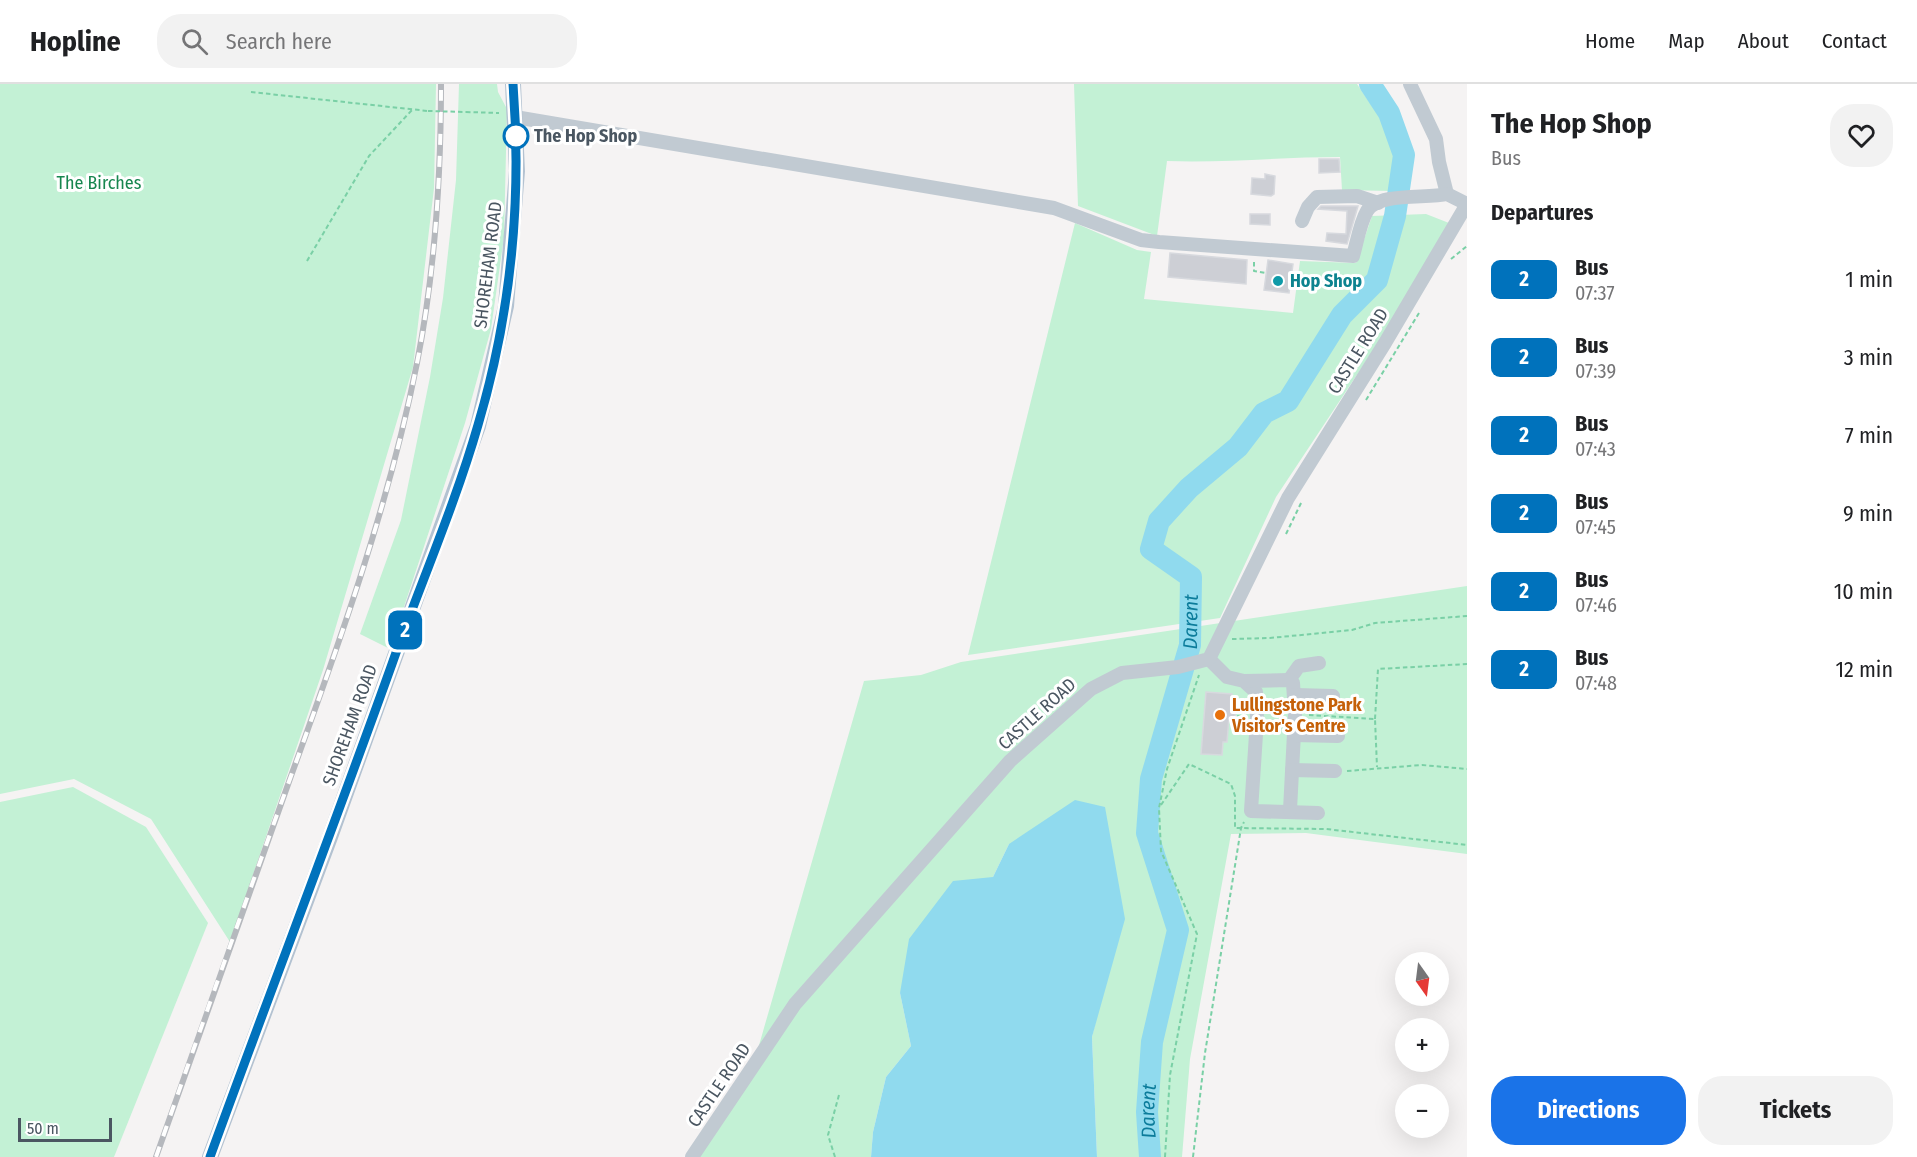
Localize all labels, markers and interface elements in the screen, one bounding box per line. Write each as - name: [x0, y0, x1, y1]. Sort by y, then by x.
- search box: [157, 14, 577, 68]
- text: Hopline: [30, 25, 121, 58]
- icon: search: [178, 25, 211, 58]
- text: Search here: [226, 28, 332, 55]
- text: Home: [1585, 28, 1635, 54]
- text: Map: [1668, 28, 1705, 54]
- text: About: [1738, 28, 1789, 54]
- text: Contact: [1822, 28, 1887, 54]
- button: heart: [1830, 104, 1893, 167]
- text: The Hop Shop: [1491, 107, 1652, 140]
- marker: The Hop Shop: [503, 123, 529, 149]
- place label: The Hop Shop: [534, 125, 637, 147]
- text: Bus: [1491, 146, 1521, 170]
- park label: The Birches: [57, 172, 142, 194]
- text: Departures: [1491, 199, 1593, 226]
- street label: SHOREHAM ROAD: [469, 200, 507, 330]
- text: Bus: [1575, 254, 1608, 281]
- text: 2: [1519, 266, 1529, 292]
- text: 1 min: [1845, 266, 1893, 293]
- place label: Hop Shop: [1290, 270, 1362, 292]
- marker: Hop Shop: [1271, 274, 1285, 288]
- text: 07:37: [1575, 281, 1615, 305]
- street label: CASTLE ROAD: [1323, 304, 1393, 398]
- text: Bus: [1575, 332, 1608, 359]
- text: 2: [1519, 344, 1529, 370]
- text: 3 min: [1844, 344, 1893, 371]
- text: 07:39: [1575, 359, 1616, 383]
- text: Bus: [1575, 410, 1608, 437]
- text: 2: [1519, 422, 1529, 448]
- text: 7 min: [1845, 422, 1893, 449]
- text: 07:43: [1575, 437, 1616, 461]
- text: Bus: [1575, 488, 1608, 515]
- text: 2: [1519, 500, 1529, 526]
- text: 9 min: [1843, 500, 1893, 527]
- text: 07:45: [1575, 515, 1616, 539]
- text: Bus: [1575, 566, 1608, 593]
- text: 2: [1519, 578, 1529, 604]
- text: 10 min: [1834, 578, 1893, 605]
- text: 07:46: [1575, 593, 1617, 617]
- water label: Darent: [1178, 594, 1203, 649]
- line badge: 2: [386, 610, 424, 650]
- text: 2: [400, 617, 410, 643]
- text: Bus: [1575, 644, 1608, 671]
- text: 2: [1519, 656, 1529, 682]
- text: 12 min: [1835, 656, 1893, 683]
- street label: SHOREHAM ROAD: [318, 661, 382, 789]
- text: 07:48: [1575, 671, 1617, 695]
- street label: CASTLE ROAD: [994, 673, 1080, 755]
- place label: Lullingstone Park Visitor's Centre: [1231, 694, 1362, 737]
- marker: Lullingstone Park Visitor's Centre: [1213, 708, 1227, 722]
- north arrow: [1395, 952, 1449, 1006]
- map controls: [1395, 952, 1449, 1138]
- button: +: [1395, 1018, 1449, 1072]
- street label: CASTLE ROAD: [683, 1039, 755, 1131]
- button: Directions: [1491, 1076, 1686, 1145]
- button: Tickets: [1698, 1076, 1893, 1145]
- water label: Darent: [1135, 1082, 1161, 1139]
- button: −: [1395, 1084, 1449, 1138]
- scale bar: [18, 1115, 112, 1142]
- text: 50 m: [27, 1119, 59, 1138]

